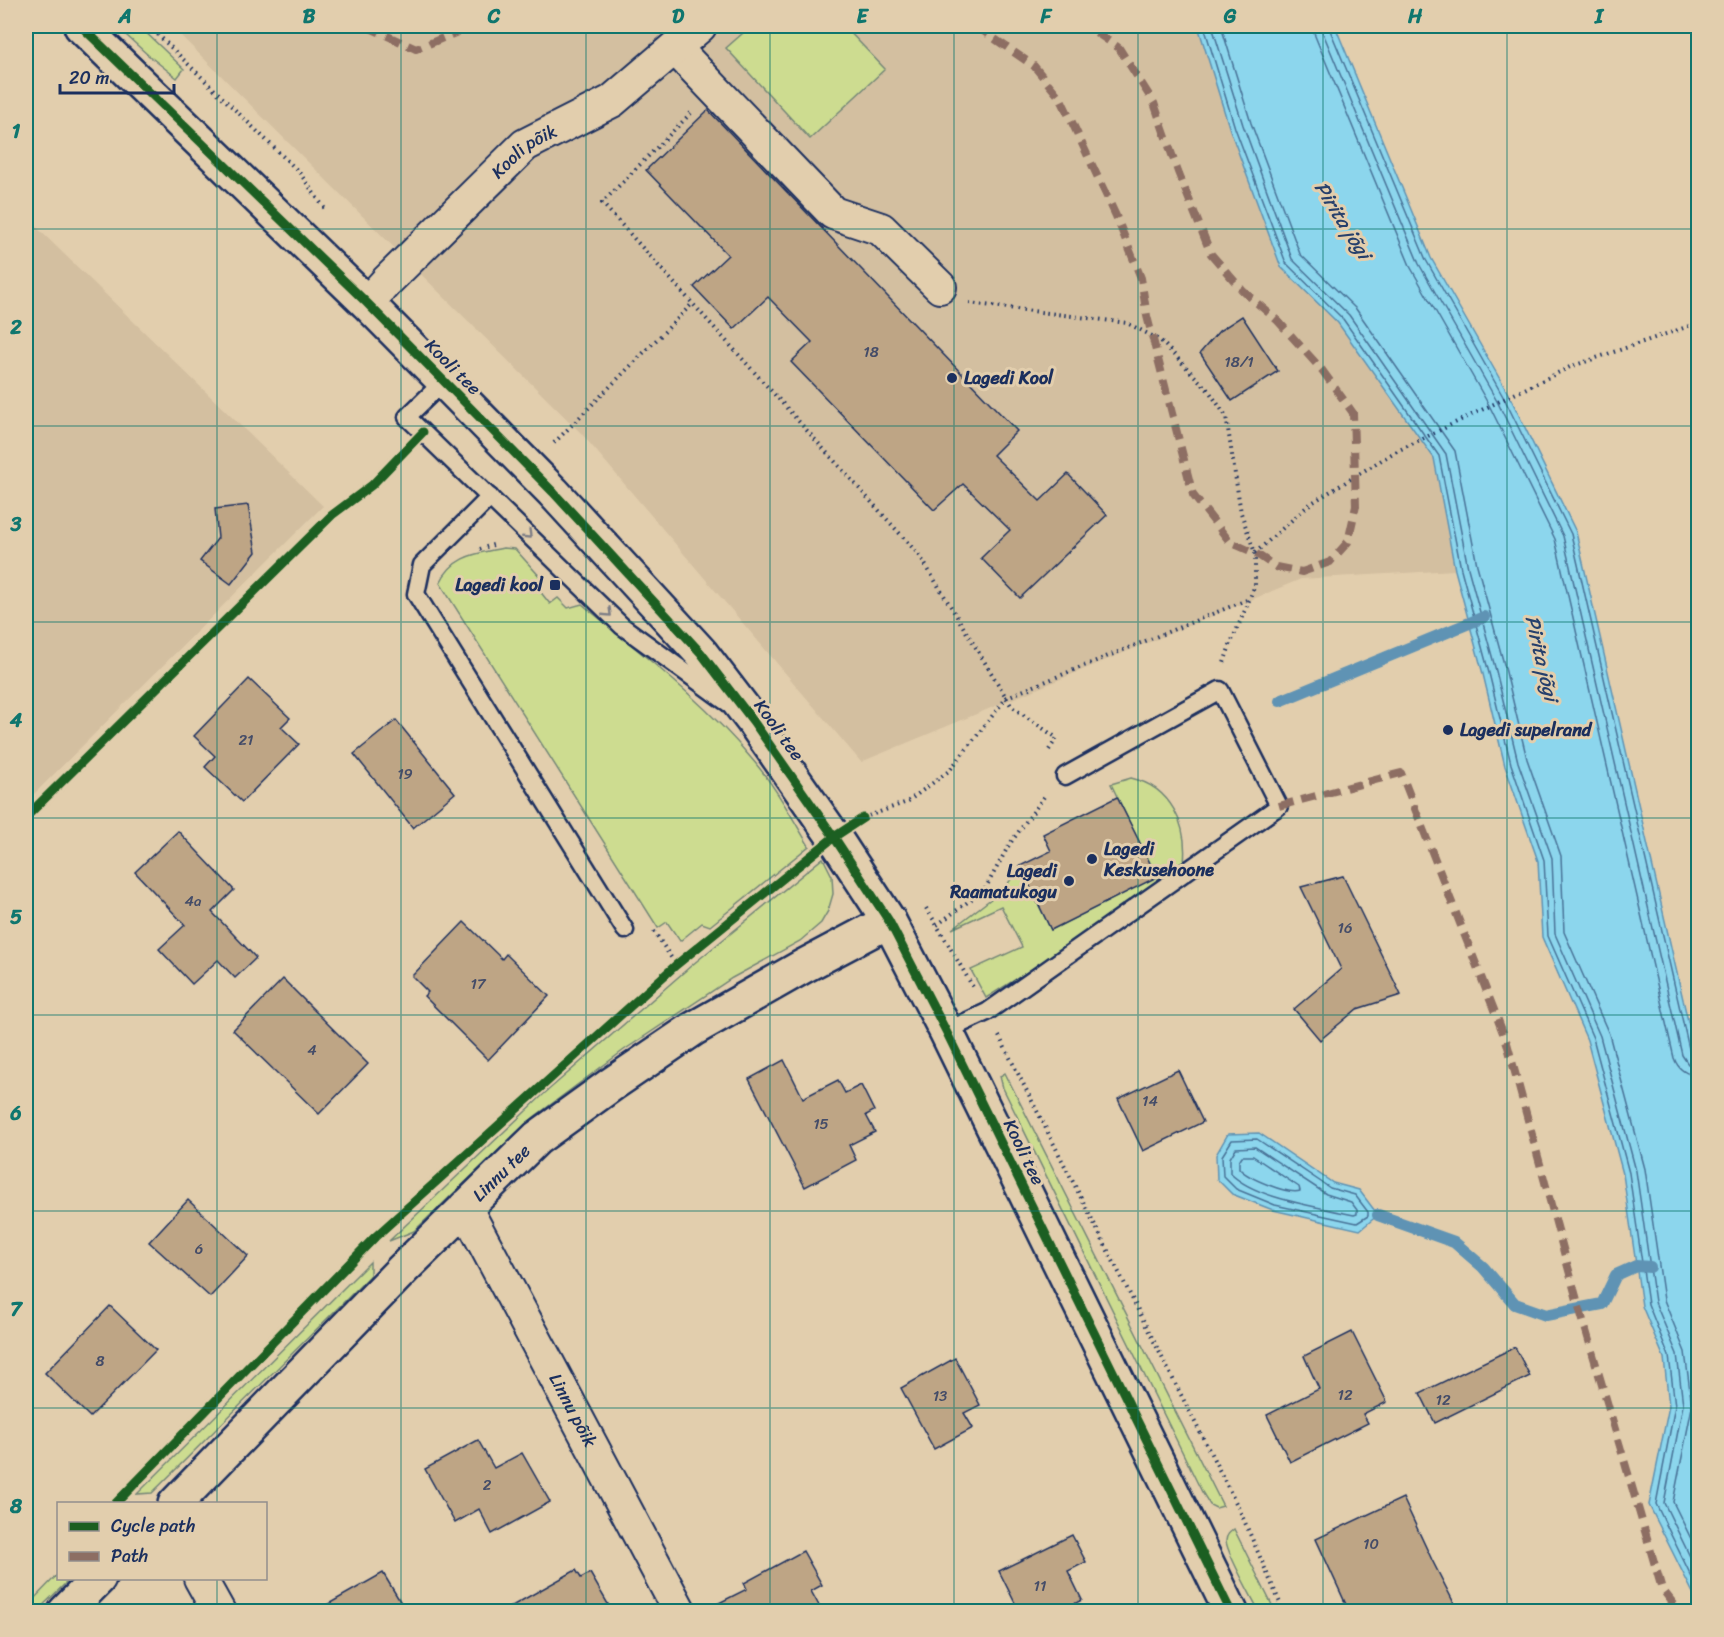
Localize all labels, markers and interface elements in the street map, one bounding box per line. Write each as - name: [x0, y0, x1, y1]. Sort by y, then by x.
- text: A: [117, 0, 132, 34]
- text: B: [303, 0, 316, 34]
- text: C: [487, 0, 501, 34]
- text: D: [672, 0, 685, 34]
- text: E: [856, 0, 869, 34]
- text: F: [1040, 0, 1053, 34]
- text: G: [1223, 0, 1237, 34]
- text: H: [1407, 0, 1423, 34]
- text: I: [1594, 0, 1605, 34]
- scale bar: [60, 57, 174, 95]
- text: 20 m: [69, 62, 109, 94]
- text: 1: [12, 114, 21, 149]
- street label: Kooli põik: [483, 115, 563, 187]
- water label: Pirita jõgi: [1305, 174, 1383, 270]
- text: 2: [9, 310, 22, 345]
- street label: Kooli tee: [417, 331, 489, 403]
- house number: 18: [863, 339, 879, 365]
- house number: 18/1: [1224, 349, 1254, 375]
- place label: Lagedi Kool: [964, 362, 1054, 394]
- marker: Lagedi Kool: [945, 371, 959, 385]
- text: 3: [10, 507, 22, 542]
- one-way arrow: [521, 527, 532, 538]
- place label: Lagedi kool: [455, 569, 544, 601]
- marker: Lagedi kool: [548, 578, 562, 592]
- one-way arrow: [602, 606, 612, 617]
- water label: Pirita jõgi: [1515, 612, 1569, 709]
- street label: Kooli tee: [745, 692, 813, 768]
- text: 4: [9, 703, 23, 738]
- place label: Lagedi supelrand: [1460, 714, 1593, 746]
- marker: Lagedi supelrand: [1441, 723, 1455, 737]
- house number: 21: [238, 727, 254, 753]
- house number: 19: [397, 761, 413, 787]
- place label: Lagedi Keskusehoone: [1103, 833, 1214, 886]
- marker: Lagedi Keskusehoone: [1085, 852, 1099, 866]
- place label: Lagedi Raamatukogu: [949, 855, 1058, 908]
- marker: Lagedi Raamatukogu: [1062, 874, 1076, 888]
- house number: 4a: [185, 888, 202, 914]
- text: 5: [10, 900, 22, 935]
- house number: 16: [1338, 915, 1352, 941]
- house number: 17: [470, 971, 487, 997]
- house number: 4: [307, 1037, 317, 1063]
- house number: 14: [1142, 1088, 1158, 1114]
- text: 6: [9, 1096, 22, 1131]
- house number: 15: [813, 1111, 829, 1137]
- street label: Kooli tee: [994, 1113, 1054, 1191]
- street label: Linnu tee: [464, 1136, 538, 1210]
- house number: 6: [195, 1236, 203, 1262]
- text: 7: [10, 1292, 23, 1327]
- house number: 8: [95, 1348, 105, 1374]
- street label: Linnu põik: [540, 1367, 606, 1453]
- house number: 12: [1337, 1382, 1353, 1408]
- house number: 13: [933, 1383, 947, 1409]
- house number: 12: [1435, 1387, 1451, 1413]
- house number: 2: [483, 1472, 492, 1498]
- text: 8: [9, 1489, 23, 1524]
- legend: [57, 1502, 267, 1580]
- text: Cycle path: [111, 1510, 195, 1542]
- house number: 10: [1363, 1531, 1379, 1557]
- text: Path: [111, 1540, 148, 1572]
- house number: 11: [1034, 1573, 1046, 1599]

